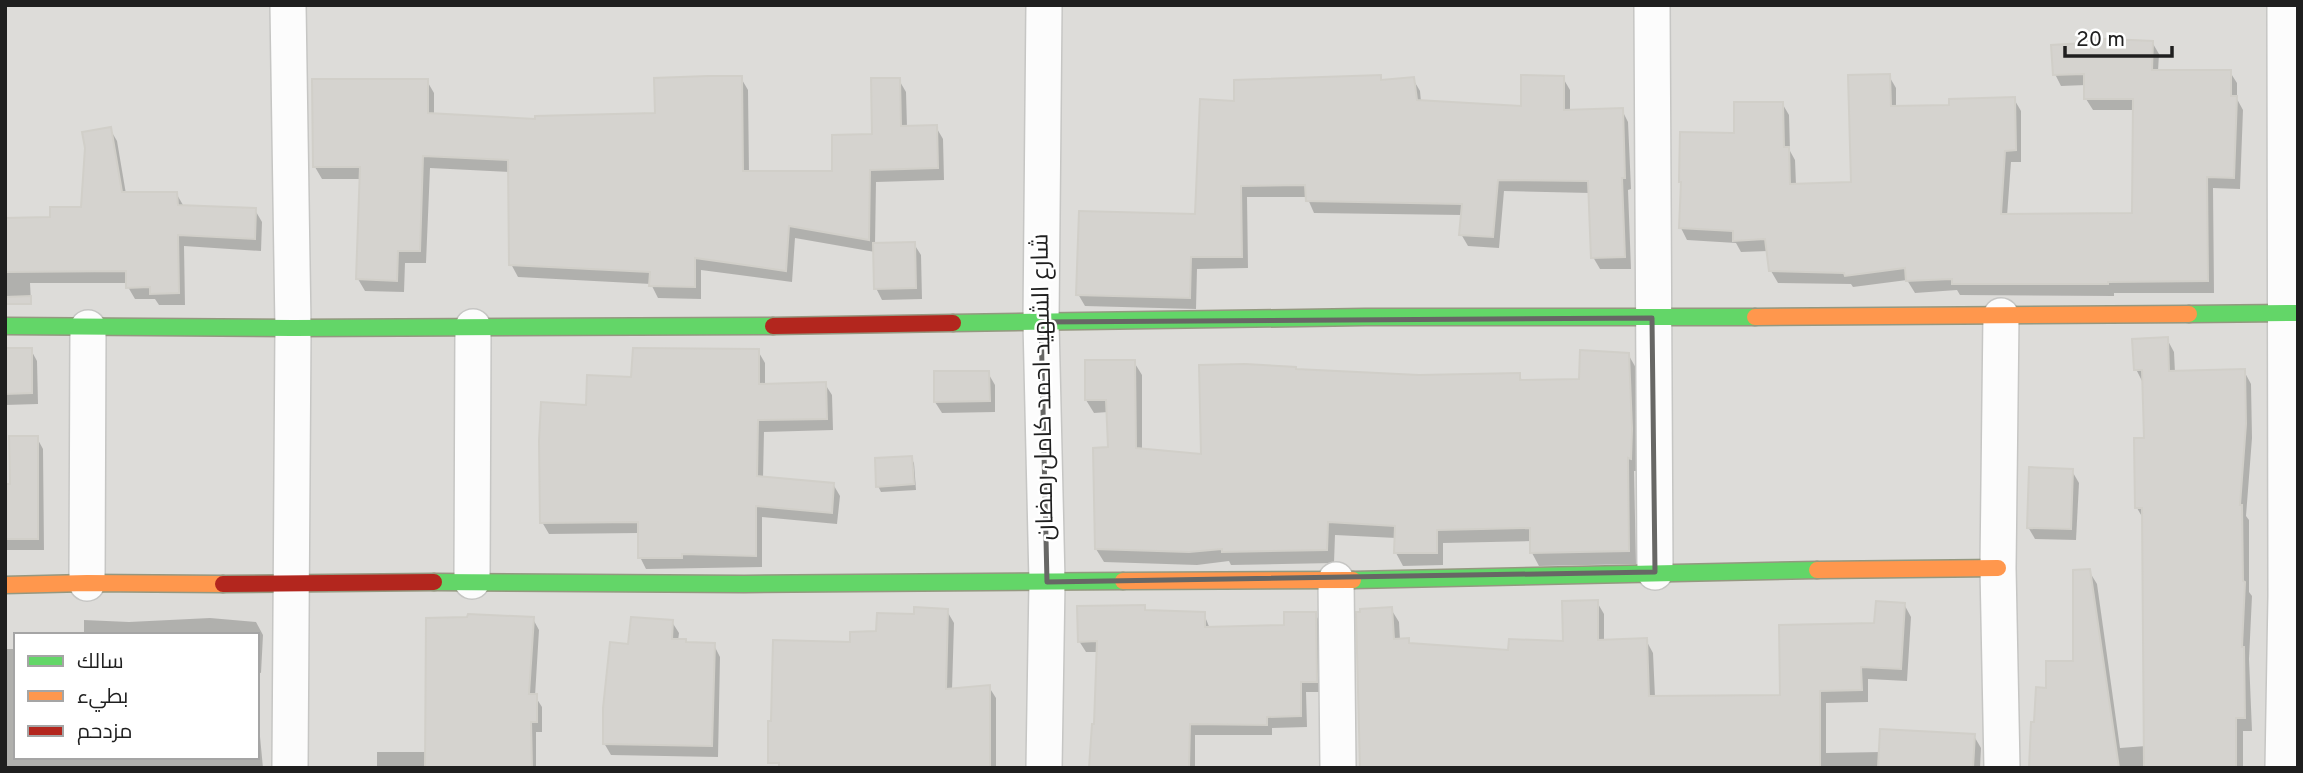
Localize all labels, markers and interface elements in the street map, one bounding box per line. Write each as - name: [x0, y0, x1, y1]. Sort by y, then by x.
- scale bar: [2065, 14, 2172, 58]
- text: 20 m: [2076, 27, 2125, 54]
- street label: شارع الشهيد احمد كامل رمضان: [1026, 233, 1062, 541]
- legend: [14, 633, 259, 759]
- text: سالك: [77, 649, 124, 676]
- text: بطيء: [77, 684, 128, 712]
- text: مزدحم: [77, 719, 132, 746]

